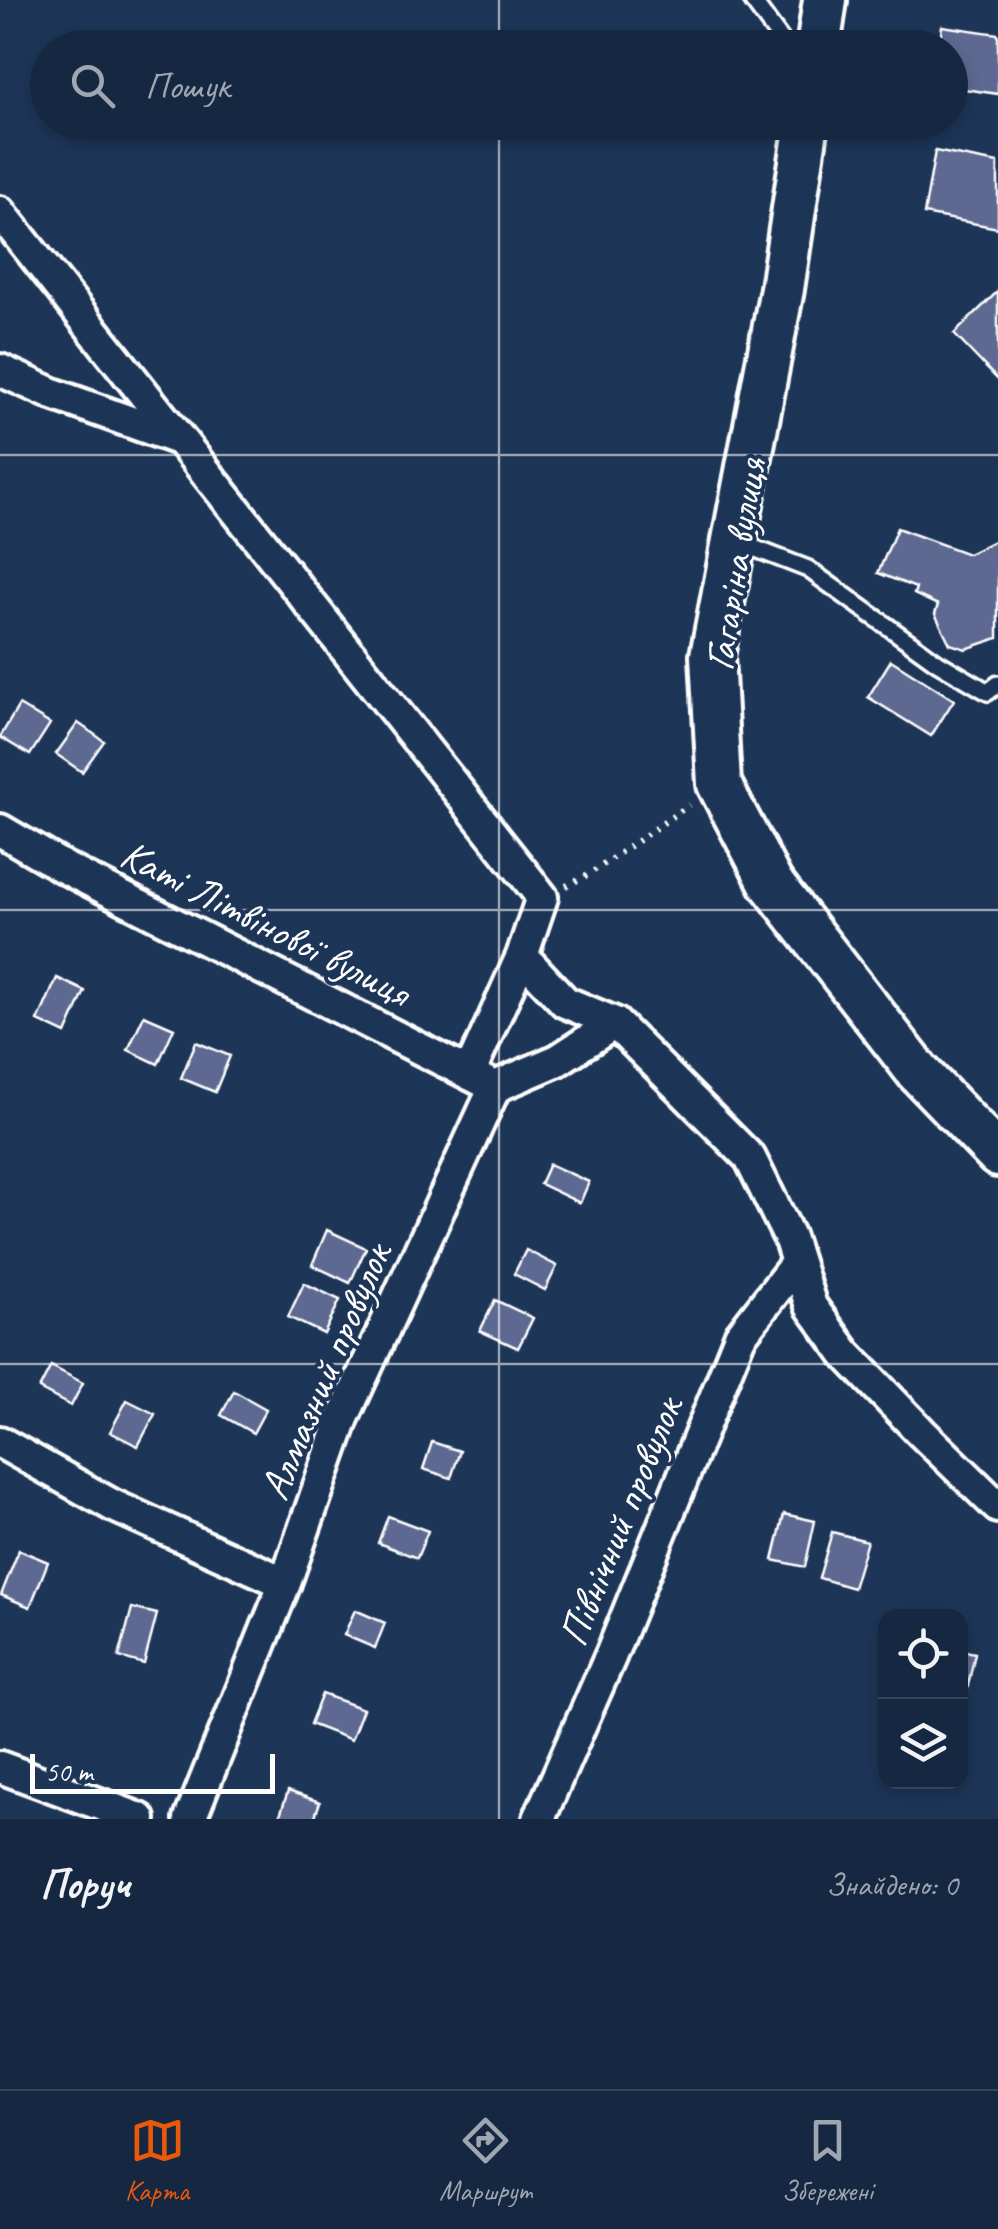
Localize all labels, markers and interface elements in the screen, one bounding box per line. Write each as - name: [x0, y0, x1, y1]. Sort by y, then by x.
- search box: [30, 30, 968, 140]
- icon: search: [65, 58, 120, 113]
- text: Пошук: [145, 62, 230, 109]
- street label: Гагаріна вулиця: [693, 453, 779, 674]
- street label: Каті Літвінової вулиця: [112, 828, 421, 1020]
- street label: Алмазний провулок: [248, 1232, 405, 1508]
- street label: Північний провулок: [546, 1386, 696, 1654]
- map controls: [878, 1609, 968, 1789]
- button: locate: [878, 1609, 968, 1699]
- button: layers: [878, 1699, 968, 1789]
- scale bar: [30, 1749, 275, 1794]
- text: 50 m: [45, 1754, 93, 1789]
- text: Поруч: [40, 1858, 130, 1911]
- text: Знайдено: 0: [826, 1864, 958, 1905]
- tab: Карта: [125, 2113, 189, 2208]
- tab: Маршрут: [439, 2113, 532, 2208]
- tab: Збережені: [782, 2113, 873, 2208]

